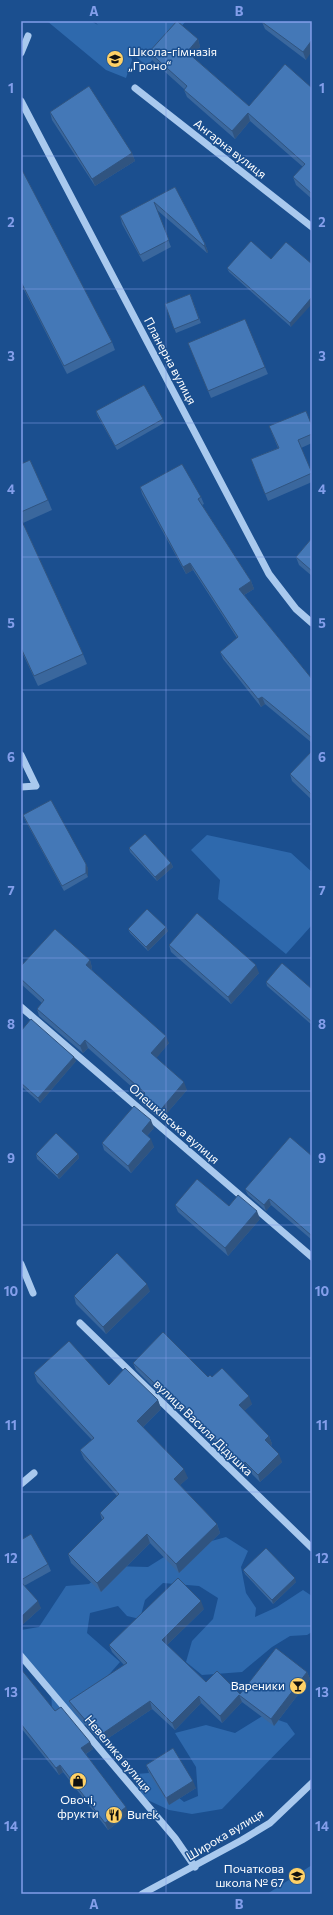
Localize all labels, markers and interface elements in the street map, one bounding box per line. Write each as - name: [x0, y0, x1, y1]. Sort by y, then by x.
- text: A: [89, 3, 99, 19]
- text: B: [235, 3, 244, 19]
- place label: Школа-гімназія „Гроно“: [128, 44, 217, 72]
- school or university icon: Школа-гімназія „Гроно“: [105, 49, 125, 69]
- text: 1: [8, 80, 14, 96]
- text: 1: [319, 80, 325, 96]
- street label: Ангарна вулиця: [192, 116, 270, 181]
- text: 2: [7, 214, 15, 230]
- text: 2: [318, 214, 326, 230]
- street label: Планерна вулиця: [142, 314, 200, 407]
- text: 3: [7, 348, 15, 364]
- text: 3: [318, 348, 326, 364]
- text: 4: [7, 481, 15, 497]
- text: 4: [318, 481, 326, 497]
- text: 5: [7, 615, 15, 631]
- text: 5: [318, 615, 326, 631]
- text: 6: [7, 749, 15, 765]
- text: 6: [318, 749, 326, 765]
- text: 7: [7, 882, 15, 898]
- text: 7: [318, 882, 326, 898]
- text: 8: [7, 1016, 15, 1032]
- text: 8: [318, 1016, 326, 1032]
- street label: Олешківська вулиця: [127, 1080, 223, 1166]
- text: 9: [7, 1150, 15, 1166]
- text: 9: [318, 1150, 326, 1166]
- text: 10: [4, 1283, 19, 1299]
- text: 10: [315, 1283, 330, 1299]
- street label: вулиця Василя Дідушка: [151, 1376, 256, 1478]
- text: 11: [5, 1417, 17, 1433]
- text: 11: [316, 1417, 328, 1433]
- text: 12: [4, 1550, 18, 1566]
- text: 12: [315, 1550, 329, 1566]
- bar icon: Вареники: [288, 1676, 308, 1696]
- place label: Вареники: [231, 1678, 285, 1692]
- text: 13: [4, 1684, 18, 1700]
- text: 13: [315, 1684, 329, 1700]
- street label: Невелика вулиця: [83, 1712, 155, 1795]
- shop icon: Овочі, фрукти: [68, 1771, 88, 1791]
- place label: Овочі, фрукти: [57, 1792, 99, 1820]
- restaurant icon: Burek: [104, 1805, 124, 1825]
- street label: Широка вулиця: [183, 1806, 266, 1863]
- place label: Burek: [127, 1807, 159, 1821]
- text: 14: [4, 1818, 18, 1834]
- text: 14: [315, 1818, 329, 1834]
- place label: Початкова школа № 67: [215, 1861, 284, 1889]
- school or university icon: Початкова школа № 67: [287, 1866, 307, 1886]
- text: A: [89, 1896, 99, 1912]
- text: B: [235, 1896, 244, 1912]

